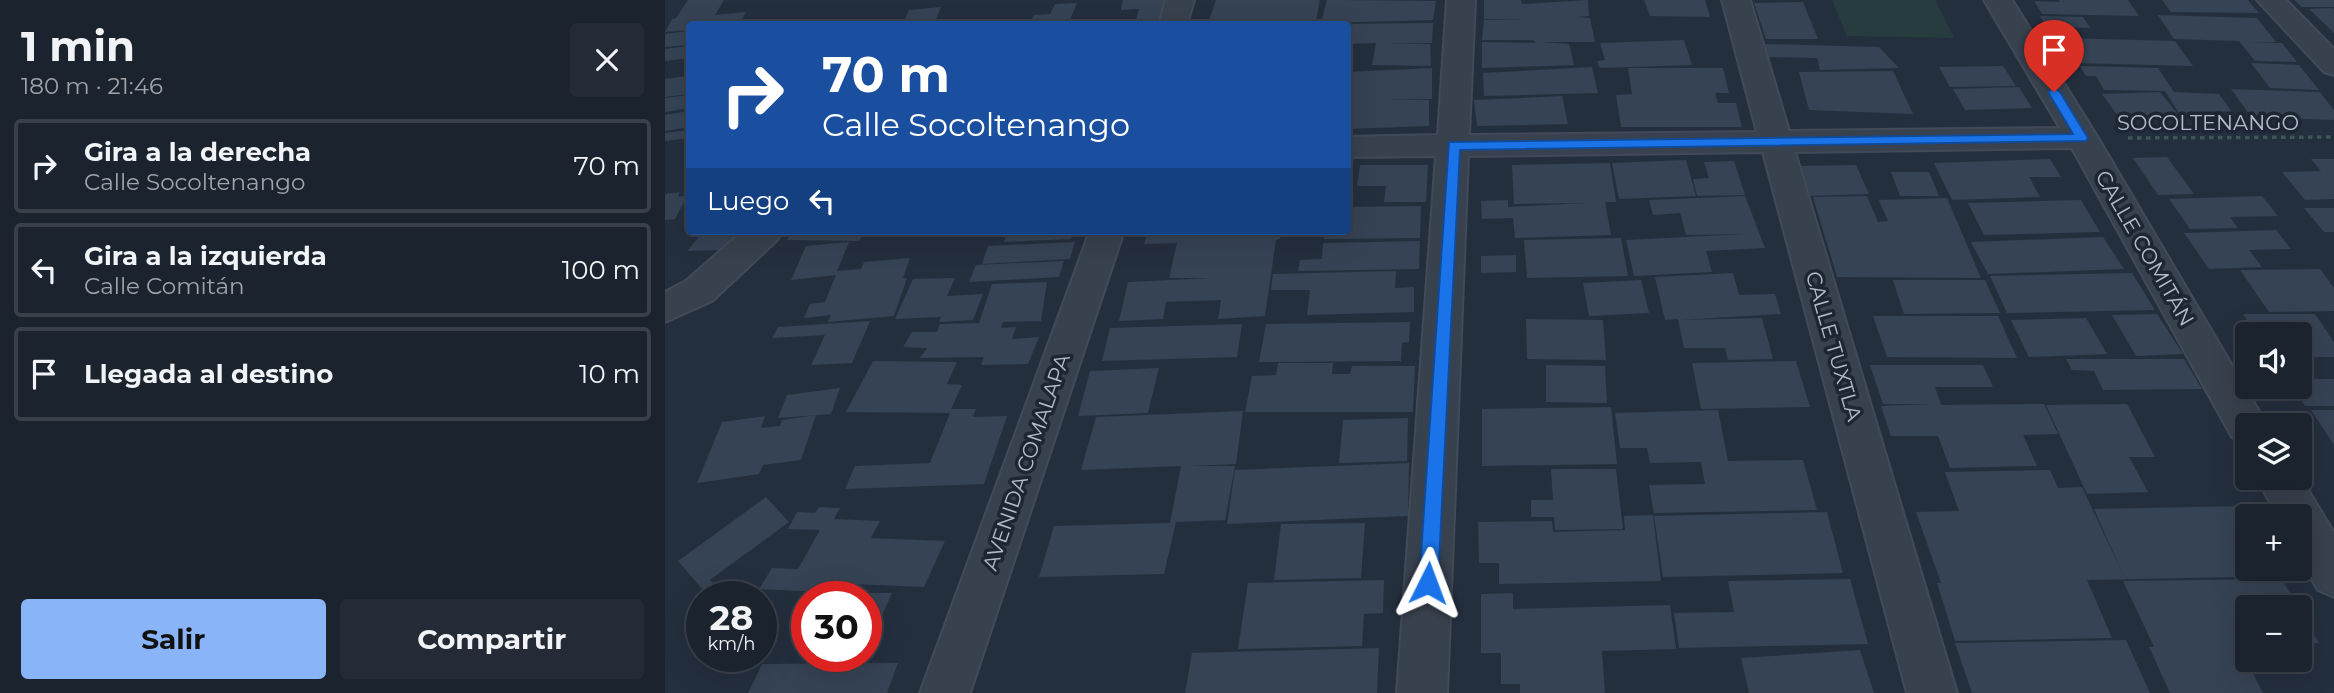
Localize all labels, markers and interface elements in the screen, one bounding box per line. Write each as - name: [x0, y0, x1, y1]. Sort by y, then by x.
- text: 1 min: [21, 20, 135, 72]
- pin: [2024, 20, 2084, 92]
- button: close: [570, 23, 644, 97]
- icon: arrive: [2035, 31, 2073, 69]
- text: 70 m: [822, 45, 950, 104]
- icon: right: [707, 49, 798, 140]
- text: 180 m · 21:46: [21, 72, 163, 100]
- text: Calle Socoltenango: [822, 105, 1130, 144]
- street label: SOCOLTENANGO: [2117, 110, 2299, 135]
- text: Gira a la derecha: [84, 136, 311, 168]
- icon: right: [25, 147, 63, 185]
- text: 70 m: [574, 150, 640, 182]
- street label: CALLE COMITÁN: [2090, 166, 2200, 330]
- text: Calle Socoltenango: [84, 168, 305, 196]
- icon: left: [803, 182, 841, 220]
- text: Luego: [707, 185, 789, 217]
- text: Gira a la izquierda: [84, 240, 327, 272]
- icon: left: [25, 251, 63, 289]
- text: 100 m: [562, 254, 640, 286]
- street label: CALLE TUXTLA: [1801, 268, 1868, 425]
- text: Calle Comitán: [84, 272, 245, 300]
- map controls: [2235, 322, 2312, 672]
- button: sound: [2235, 322, 2312, 399]
- street label: AVENIDA COMALAPA: [977, 350, 1075, 574]
- icon: arrive: [25, 355, 63, 393]
- text: Llegada al destino: [84, 358, 333, 390]
- text: 10 m: [579, 358, 640, 390]
- button: layers: [2235, 413, 2312, 490]
- button: +: [2235, 504, 2312, 581]
- position arrow: [1391, 546, 1465, 620]
- speed limit sign: 30: [791, 581, 882, 672]
- button: −: [2235, 595, 2312, 672]
- text: 28: [710, 596, 753, 639]
- button: Salir: [21, 599, 326, 679]
- button: Compartir: [340, 599, 644, 679]
- text: km/h: [707, 633, 756, 655]

